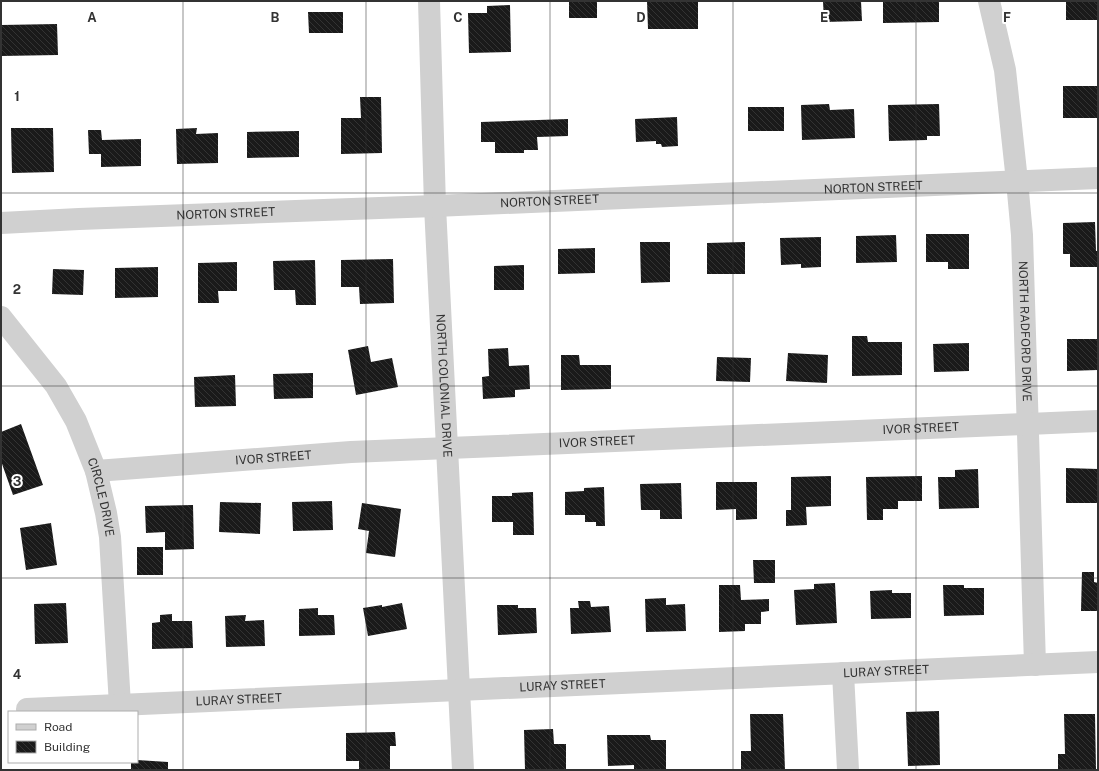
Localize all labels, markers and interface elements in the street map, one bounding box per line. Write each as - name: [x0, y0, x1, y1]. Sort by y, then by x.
- text: A: [87, 10, 97, 25]
- text: B: [271, 10, 280, 25]
- text: C: [453, 10, 463, 25]
- text: D: [636, 10, 646, 25]
- text: E: [820, 10, 828, 25]
- text: F: [1003, 10, 1011, 25]
- text: 1: [14, 89, 20, 104]
- street label: NORTON STREET: [823, 178, 923, 197]
- street label: NORTON STREET: [500, 192, 599, 210]
- street label: NORTON STREET: [176, 205, 276, 222]
- street label: NORTH RADFORD DRIVE: [1016, 261, 1034, 402]
- text: 2: [13, 282, 21, 297]
- street label: NORTH COLONIAL DRIVE: [433, 313, 454, 458]
- street label: IVOR STREET: [882, 420, 959, 437]
- street label: IVOR STREET: [559, 433, 636, 450]
- street label: IVOR STREET: [235, 448, 312, 468]
- street label: CIRCLE DRIVE: [84, 456, 117, 538]
- text: 3: [13, 474, 22, 489]
- street label: LURAY STREET: [843, 662, 930, 680]
- text: 4: [13, 667, 22, 682]
- street label: LURAY STREET: [519, 677, 606, 694]
- street label: LURAY STREET: [195, 691, 282, 709]
- legend: [8, 711, 138, 763]
- text: Road: [44, 720, 72, 734]
- text: Building: [44, 740, 90, 754]

